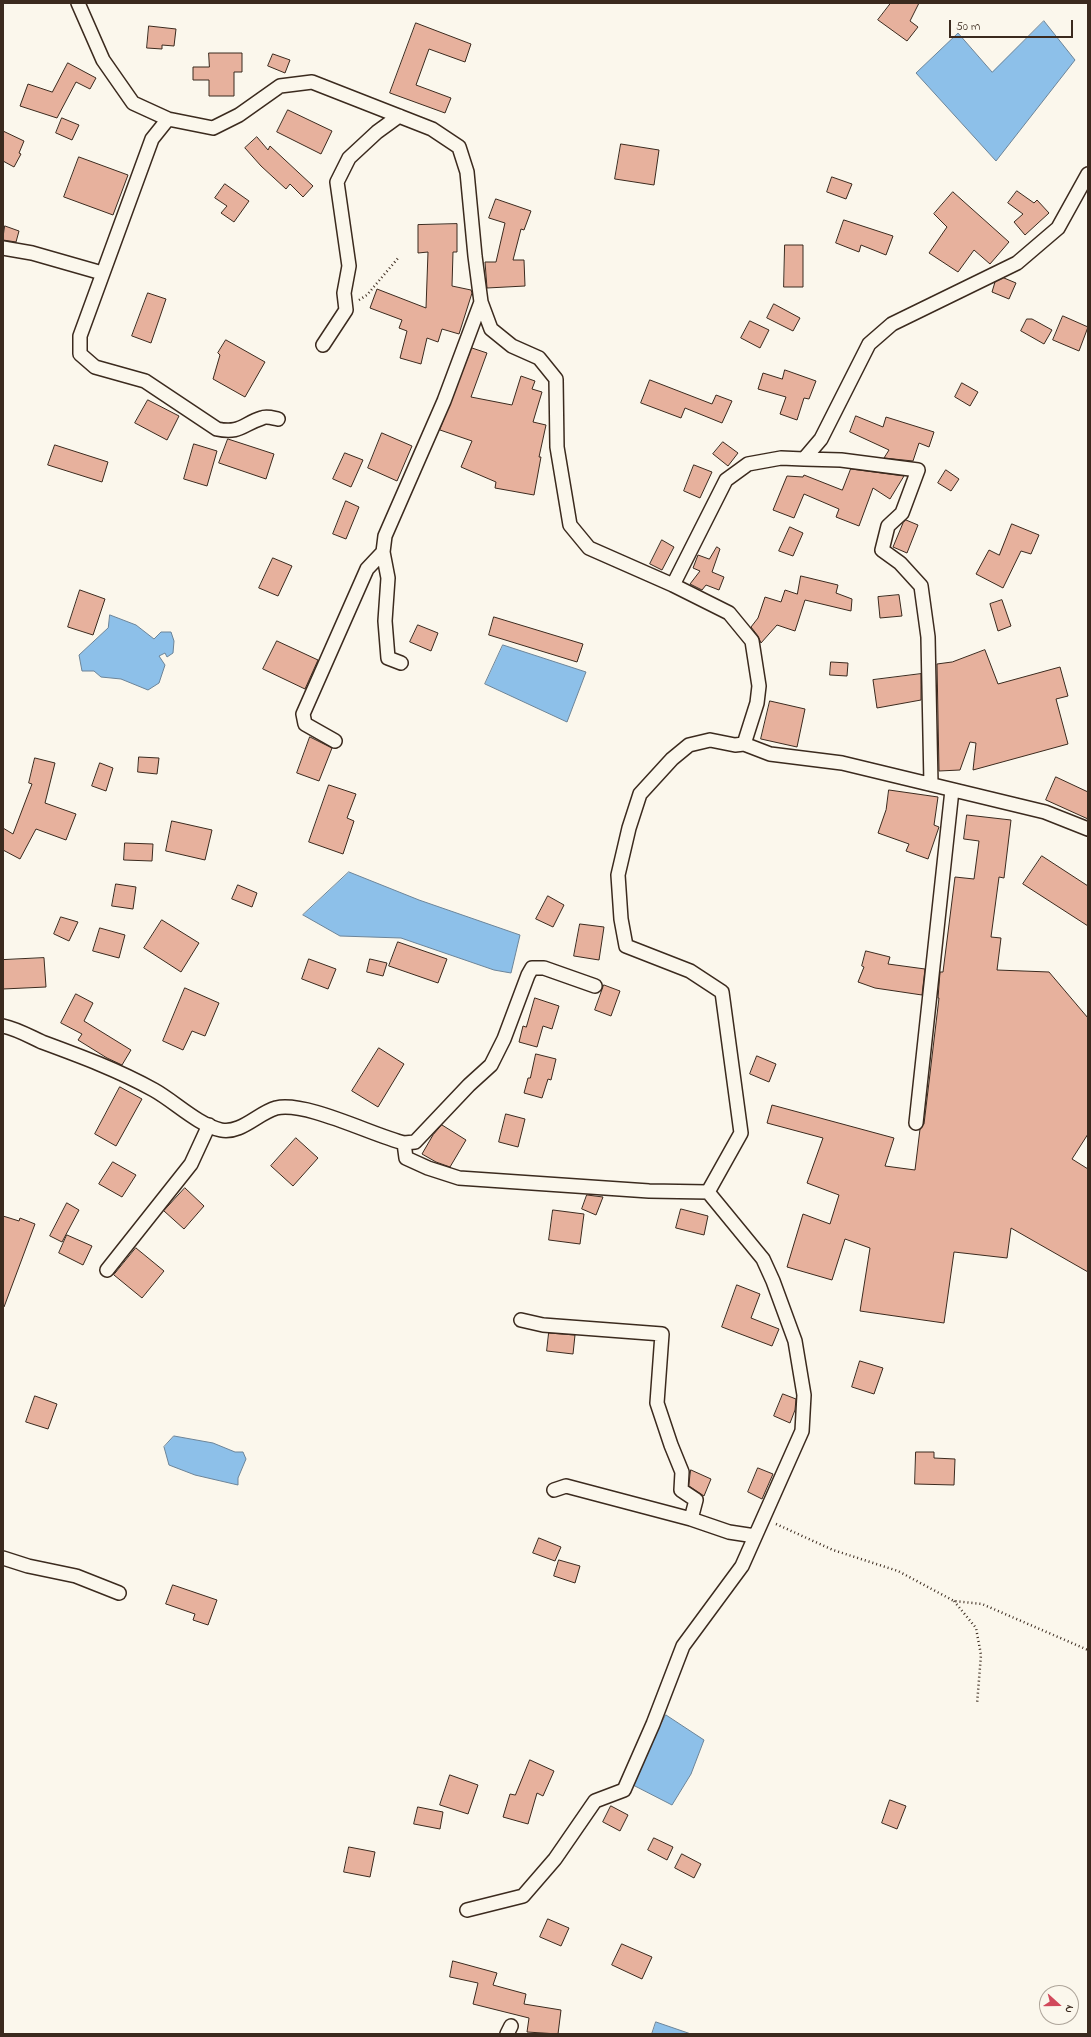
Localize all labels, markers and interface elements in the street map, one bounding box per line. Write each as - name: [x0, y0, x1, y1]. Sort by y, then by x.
- scale bar: [951, 12, 1075, 38]
- text: 50 m: [956, 18, 980, 36]
- north arrow: [1039, 1985, 1079, 2025]
- text: N: [1060, 2003, 1078, 2015]

